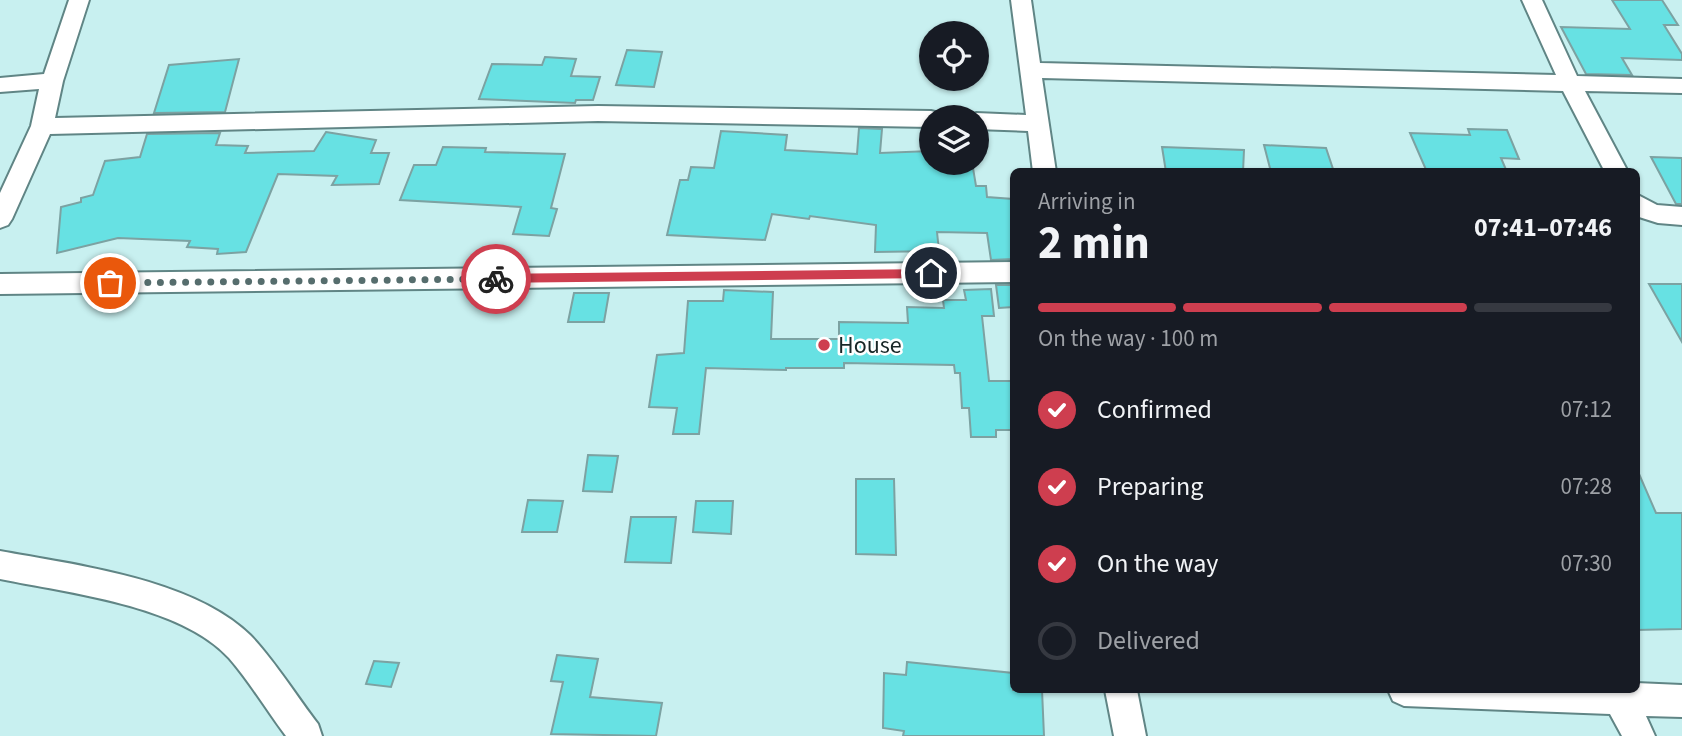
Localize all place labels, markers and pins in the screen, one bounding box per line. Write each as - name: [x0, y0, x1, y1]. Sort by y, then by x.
- pin: [901, 243, 961, 303]
- pin: [80, 253, 140, 313]
- place label: House: [838, 328, 902, 363]
- marker: House: [816, 337, 832, 353]

